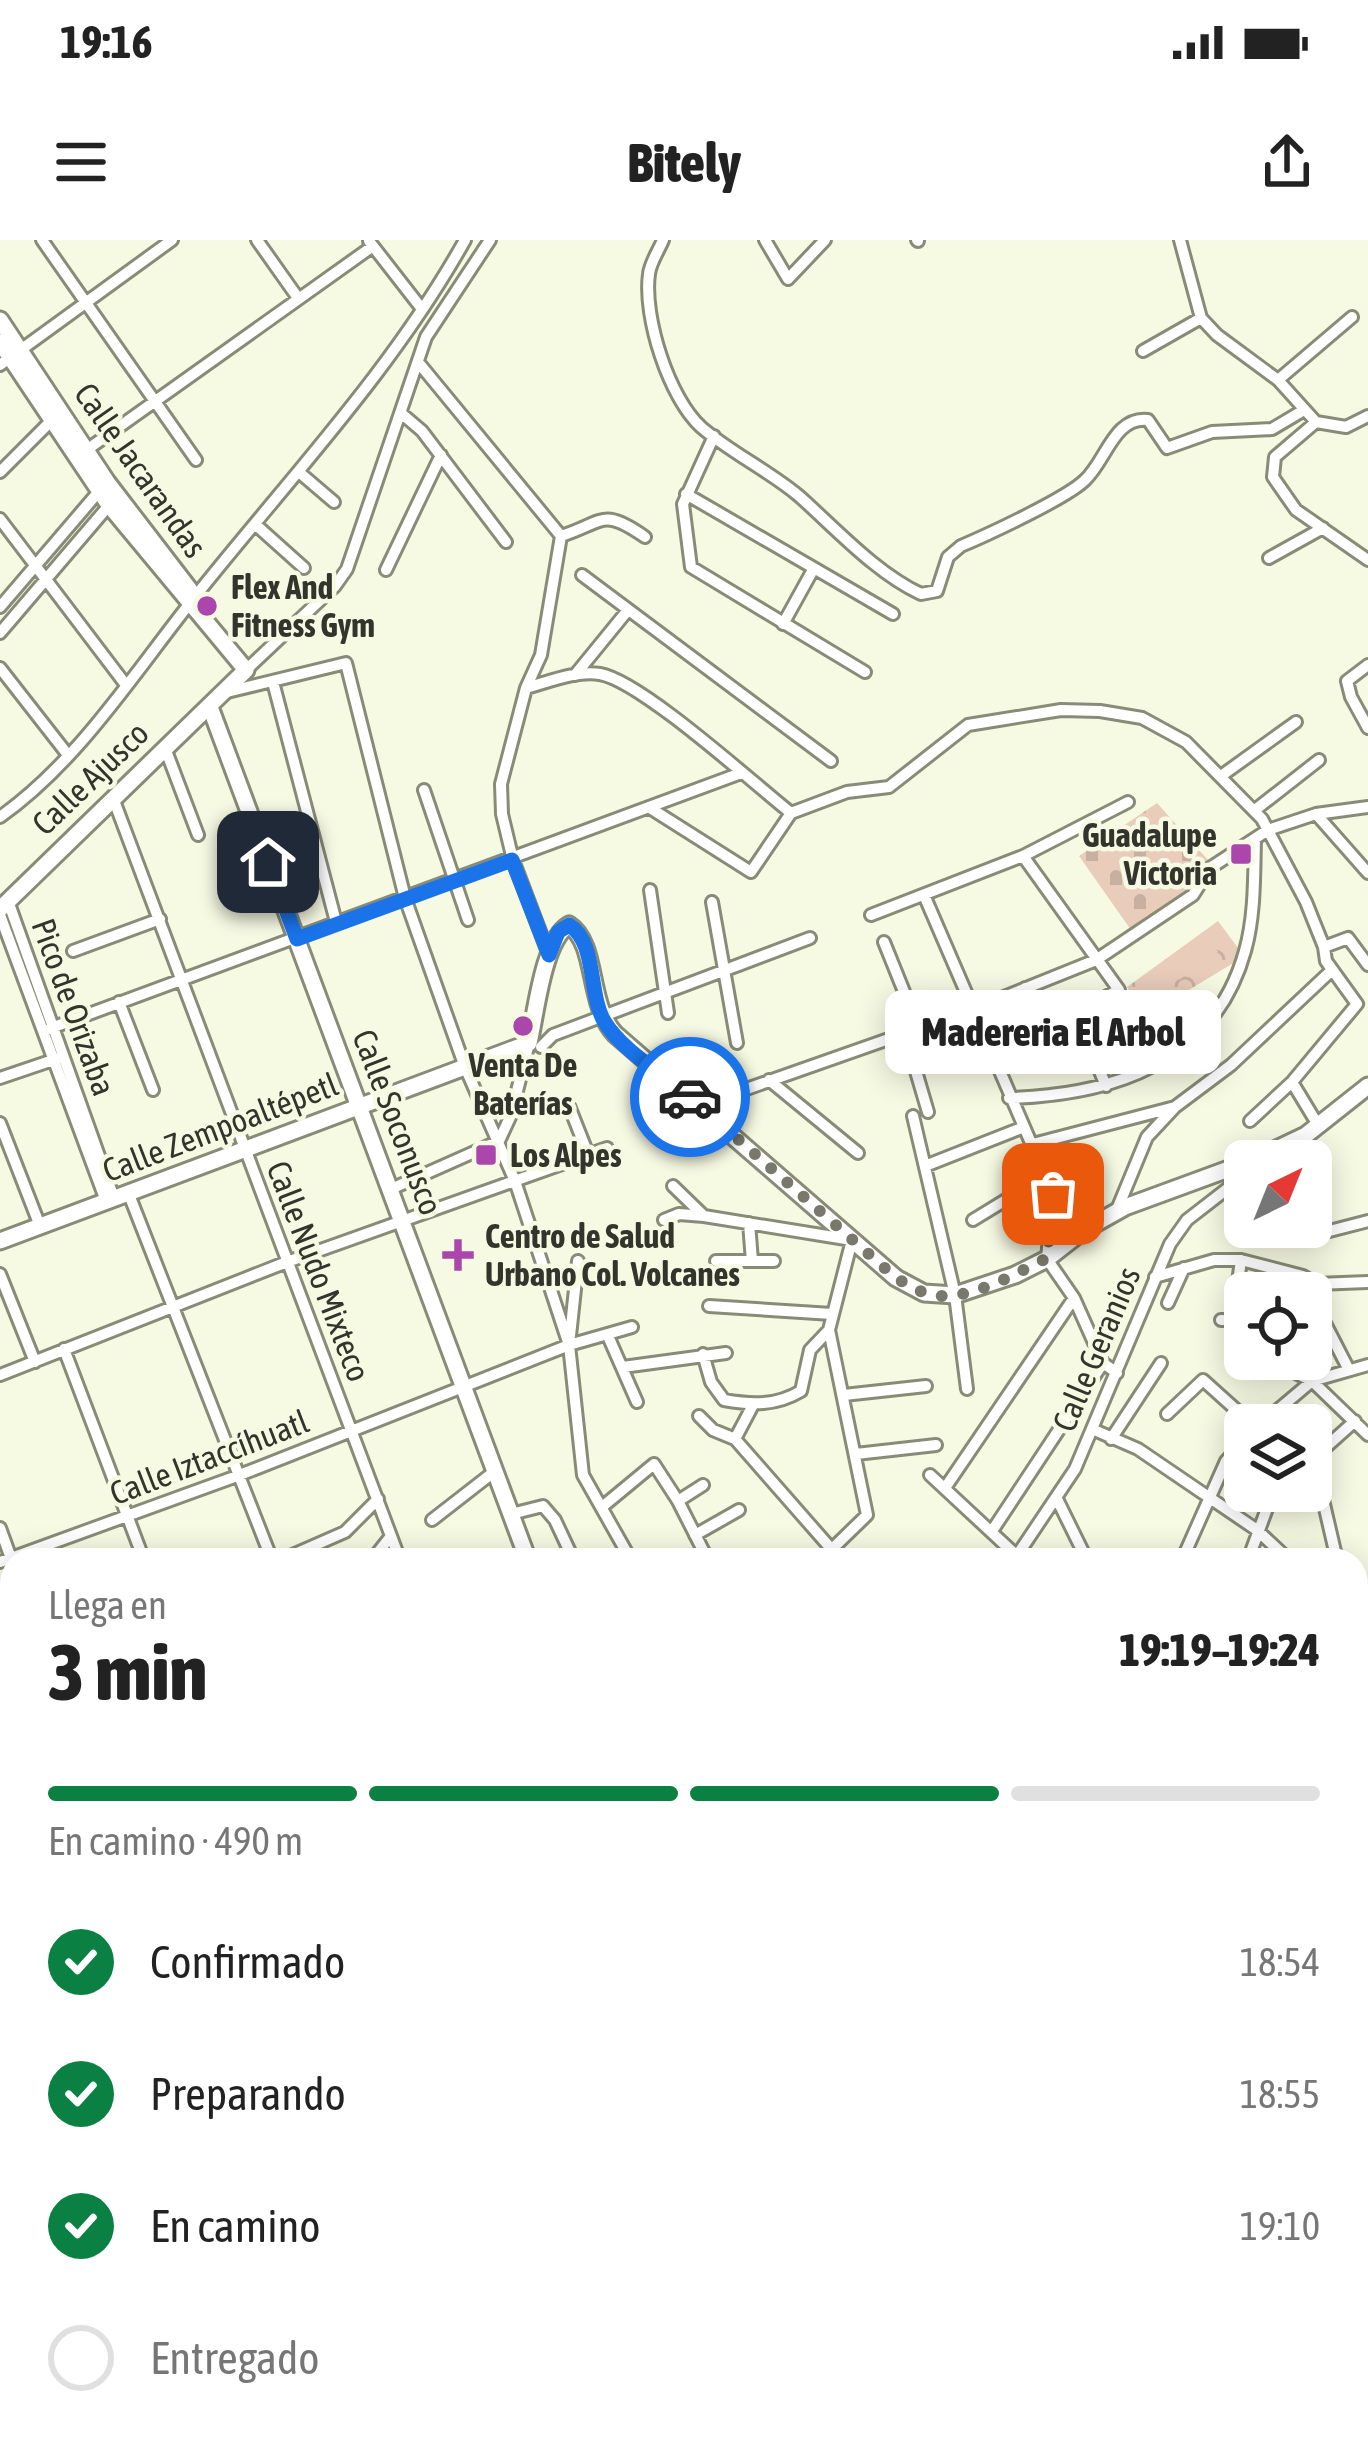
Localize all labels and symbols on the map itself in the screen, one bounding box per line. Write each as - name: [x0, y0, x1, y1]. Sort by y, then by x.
- street label: Calle Jacarandas: [67, 376, 215, 564]
- place label: Flex And Fitness Gym: [231, 568, 375, 644]
- marker: Flex And Fitness Gym: [194, 593, 220, 619]
- street label: Calle Ajusco: [24, 714, 156, 842]
- pin: [217, 811, 319, 913]
- place label: Guadalupe Victoria: [1082, 816, 1217, 892]
- marker: Guadalupe Victoria: [1228, 841, 1254, 867]
- street label: Pico de Orizaba: [24, 913, 124, 1101]
- callout: Madereria El Arbol: [885, 990, 1221, 1074]
- marker: Venta De Baterías: [510, 1013, 536, 1039]
- street label: Calle Soconusco: [345, 1024, 451, 1220]
- courier: [630, 1037, 750, 1157]
- place label: Venta De Baterías: [468, 1046, 578, 1122]
- street label: Calle Zempoaltépetl: [97, 1065, 343, 1189]
- place label: Los Alpes: [510, 1136, 622, 1174]
- north arrow: [1224, 1140, 1332, 1248]
- marker: Los Alpes: [473, 1142, 499, 1168]
- pin: [1002, 1143, 1104, 1245]
- street label: Calle Nudo Mixteco: [260, 1156, 378, 1386]
- place label: Centro de Salud Urbano Col. Volcanes: [485, 1217, 740, 1293]
- marker: Centro de Salud Urbano Col. Volcanes: [442, 1239, 474, 1271]
- street label: Calle Geranios: [1044, 1261, 1148, 1437]
- street label: Calle Iztaccíhuatl: [104, 1402, 314, 1512]

